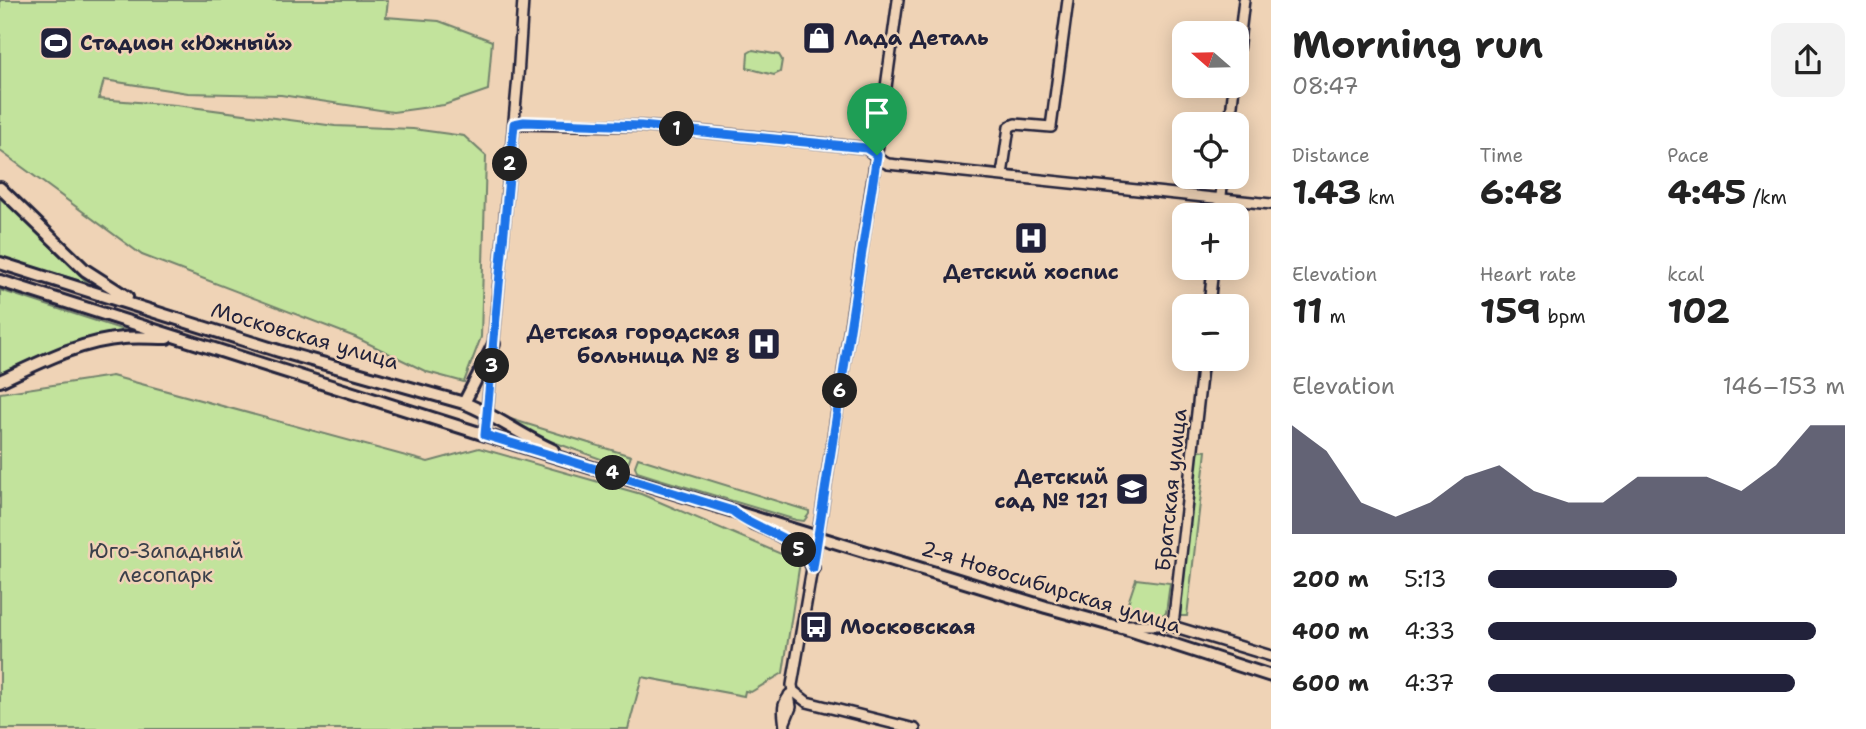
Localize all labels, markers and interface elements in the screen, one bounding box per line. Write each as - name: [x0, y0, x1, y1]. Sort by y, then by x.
- shop icon: Лада Деталь: [800, 19, 838, 57]
- text: Morning run: [1292, 19, 1543, 70]
- north arrow: [1172, 21, 1250, 98]
- map controls: [1172, 21, 1249, 371]
- button: share: [1771, 23, 1845, 97]
- sports icon: Стадион «Южный»: [37, 24, 75, 62]
- place label: Лада Деталь: [844, 24, 989, 52]
- place label: Стадион «Южный»: [80, 29, 292, 57]
- text: 08:47: [1292, 71, 1359, 101]
- pin: [847, 83, 907, 155]
- icon: arrive: [858, 94, 896, 132]
- pin: 1: [660, 111, 694, 146]
- button: locate: [1172, 112, 1249, 189]
- text: 1: [672, 116, 681, 141]
- text: Distance: [1292, 143, 1370, 168]
- text: Time: [1480, 143, 1523, 168]
- text: Pace: [1667, 143, 1709, 168]
- pin: 2: [492, 146, 528, 182]
- text: 2: [503, 151, 516, 176]
- text: 1.43: [1292, 168, 1361, 215]
- text: 6:48: [1480, 168, 1563, 215]
- text: 4:45: [1667, 168, 1746, 215]
- text: km: [1361, 185, 1395, 210]
- text: /km: [1746, 185, 1787, 210]
- button: +: [1172, 203, 1249, 280]
- hospital icon: Детский хоспис: [1012, 219, 1050, 257]
- place label: Детский хоспис: [943, 258, 1119, 286]
- text: Elevation: [1292, 262, 1377, 287]
- text: Heart rate: [1480, 262, 1576, 287]
- text: kcal: [1667, 262, 1704, 287]
- text: 11: [1292, 287, 1323, 334]
- text: 159: [1480, 287, 1541, 334]
- text: 102: [1667, 287, 1730, 334]
- button: −: [1172, 294, 1249, 371]
- street label: Московская улица: [208, 296, 402, 376]
- text: m: [1323, 304, 1346, 329]
- text: bpm: [1541, 304, 1586, 329]
- place label: Детская городская больница № 8: [526, 318, 740, 370]
- hospital icon: Детская городская больница № 8: [745, 325, 783, 363]
- pin: 3: [475, 348, 510, 384]
- text: 3: [485, 353, 498, 378]
- text: Elevation: [1292, 371, 1395, 401]
- text: 146–153 m: [1723, 371, 1845, 401]
- pin: 6: [822, 374, 858, 408]
- text: 6: [833, 378, 846, 403]
- street label: Братская улица: [1149, 407, 1193, 573]
- pin: 4: [596, 456, 630, 490]
- text: 4: [606, 460, 619, 485]
- place label: Детский сад № 121: [995, 463, 1108, 515]
- school or university icon: Детский сад № 121: [1113, 470, 1151, 508]
- pin: 5: [782, 532, 816, 568]
- street label: 2-я Новосибирская улица: [918, 534, 1184, 640]
- park label: Юго-Западный лесопарк: [89, 537, 243, 589]
- text: 5: [793, 537, 804, 562]
- text: 200 m: [1292, 564, 1369, 594]
- text: 5:13: [1404, 564, 1447, 594]
- bus stop icon: Московская: [797, 608, 835, 646]
- place label: Московская: [840, 613, 976, 641]
- text: 400 m: [1292, 616, 1369, 646]
- text: 4:33: [1404, 616, 1455, 646]
- text: 600 m: [1292, 668, 1369, 698]
- text: 4:37: [1404, 668, 1454, 698]

